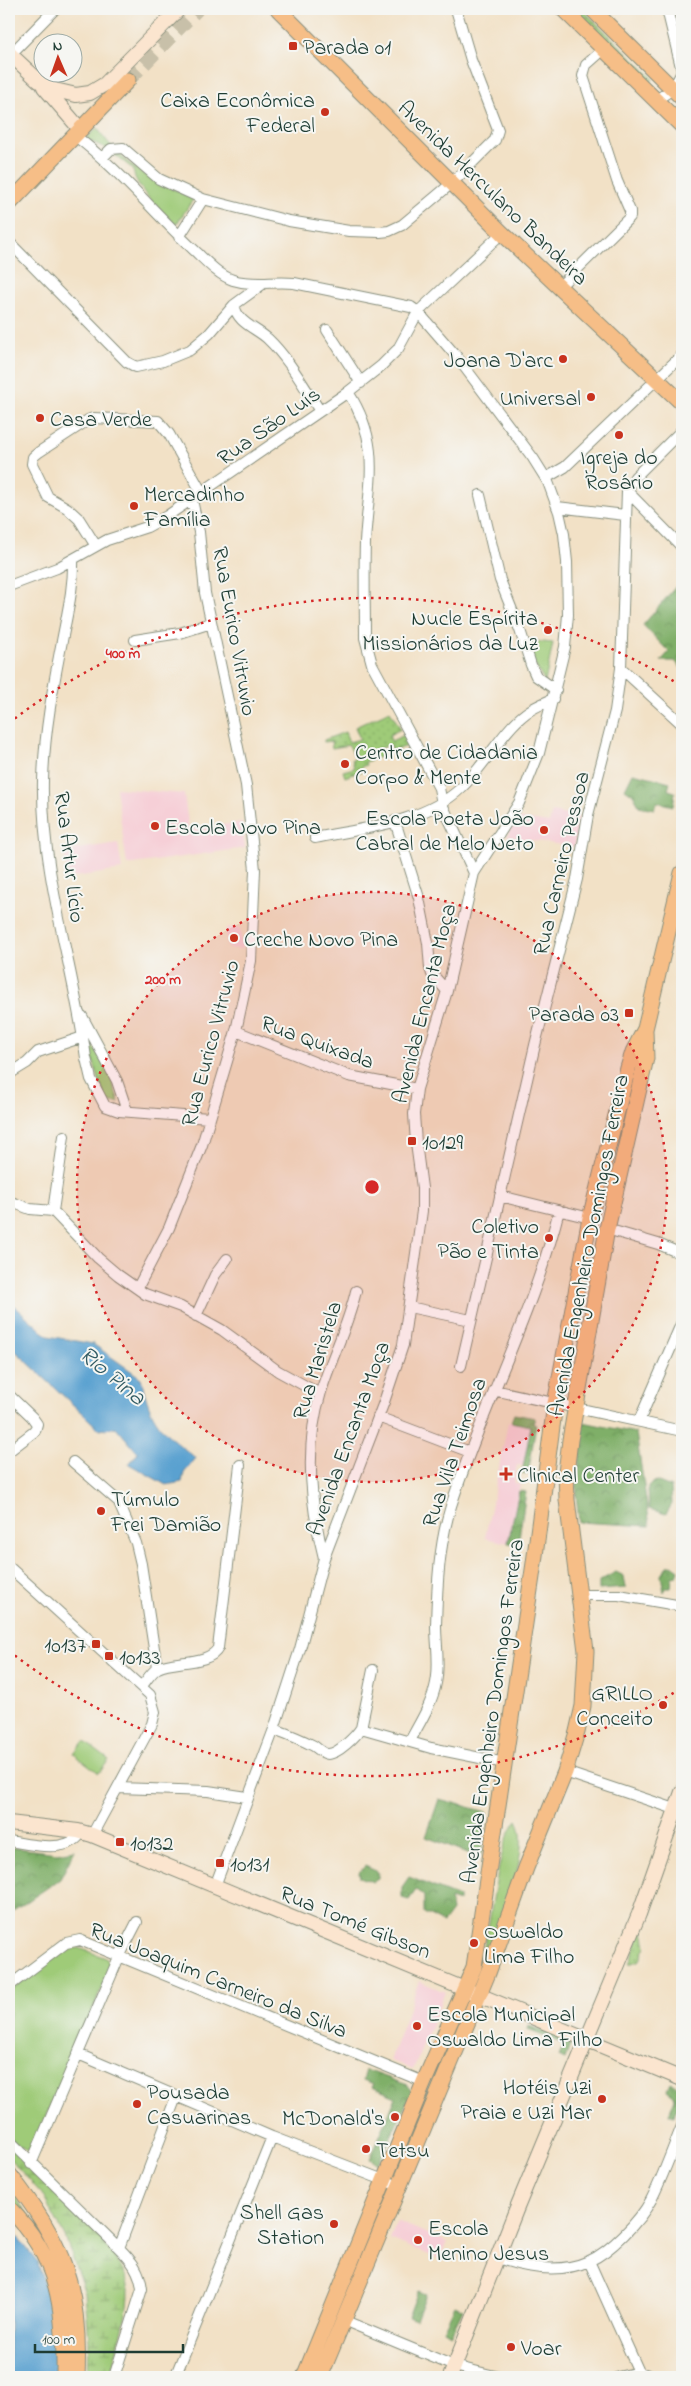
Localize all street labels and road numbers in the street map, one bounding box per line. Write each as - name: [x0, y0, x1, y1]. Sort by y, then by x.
- street label: Avenida Herculano Bandeira: [389, 94, 595, 294]
- street label: Rua São Luís: [211, 380, 328, 475]
- street label: Rua Eurico Vitruvio: [202, 544, 264, 719]
- street label: Rua Carneiro Pessoa: [526, 768, 600, 959]
- street label: Rua Artur Lício: [44, 790, 92, 925]
- street label: Avenida Encanta Moça: [386, 900, 466, 1107]
- street label: Rua Eurico Vitruvio: [174, 957, 250, 1131]
- street label: Rua Quixada: [256, 1008, 378, 1079]
- street label: Avenida Engenheiro Domingos Ferreira: [541, 1072, 640, 1419]
- street label: Rua Maristela: [286, 1298, 352, 1424]
- street label: Avenida Encanta Moça: [300, 1337, 400, 1541]
- street label: Rua Vila Teimosa: [415, 1374, 496, 1532]
- street label: Avenida Engenheiro Domingos Ferreira: [454, 1537, 535, 1886]
- street label: Rua Tomé Gibson: [274, 1879, 435, 1969]
- street label: Rua Joaquim Carneiro da Silva: [84, 1915, 352, 2048]

